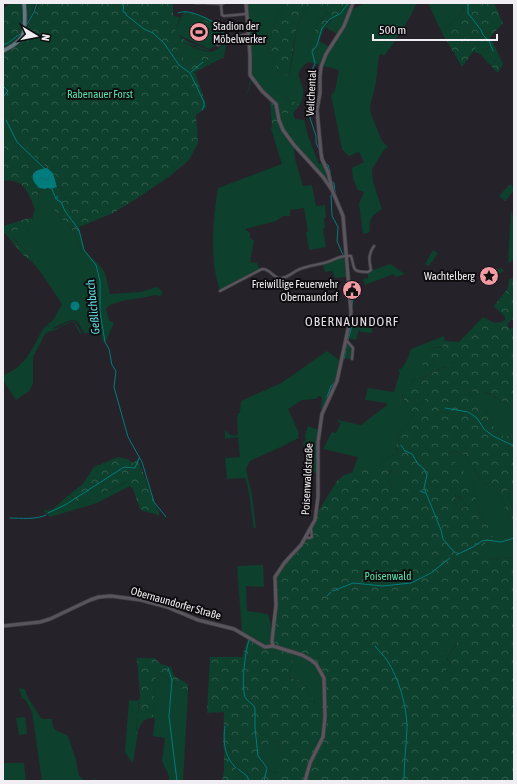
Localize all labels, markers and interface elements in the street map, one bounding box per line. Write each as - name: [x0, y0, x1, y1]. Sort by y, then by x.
- north arrow: [16, 16, 56, 56]
- scale bar: [373, 16, 497, 42]
- place label: Stadion der Möbelwerker: [213, 20, 267, 45]
- sports icon: Stadion der Möbelwerker: [188, 21, 210, 43]
- text: 500 m: [379, 23, 406, 37]
- text: N: [39, 33, 52, 42]
- street label: Veilchental: [304, 69, 318, 116]
- park label: Rabenauer Forst: [67, 88, 133, 100]
- place icon: Wachtelberg: [478, 265, 500, 287]
- place label: Wachtelberg: [424, 270, 475, 282]
- place label: Freiwillige Feuerwehr Obernaundorf: [252, 278, 339, 303]
- water label: Geßlichbach: [83, 279, 103, 335]
- public building icon: Freiwillige Feuerwehr Obernaundorf: [341, 279, 363, 301]
- district label: OBERNAUNDORF: [305, 314, 399, 329]
- street label: Poisenwaldstraße: [299, 443, 315, 515]
- park label: Poisenwald: [365, 570, 411, 582]
- street label: Obernaundorfer Straße: [129, 584, 223, 622]

